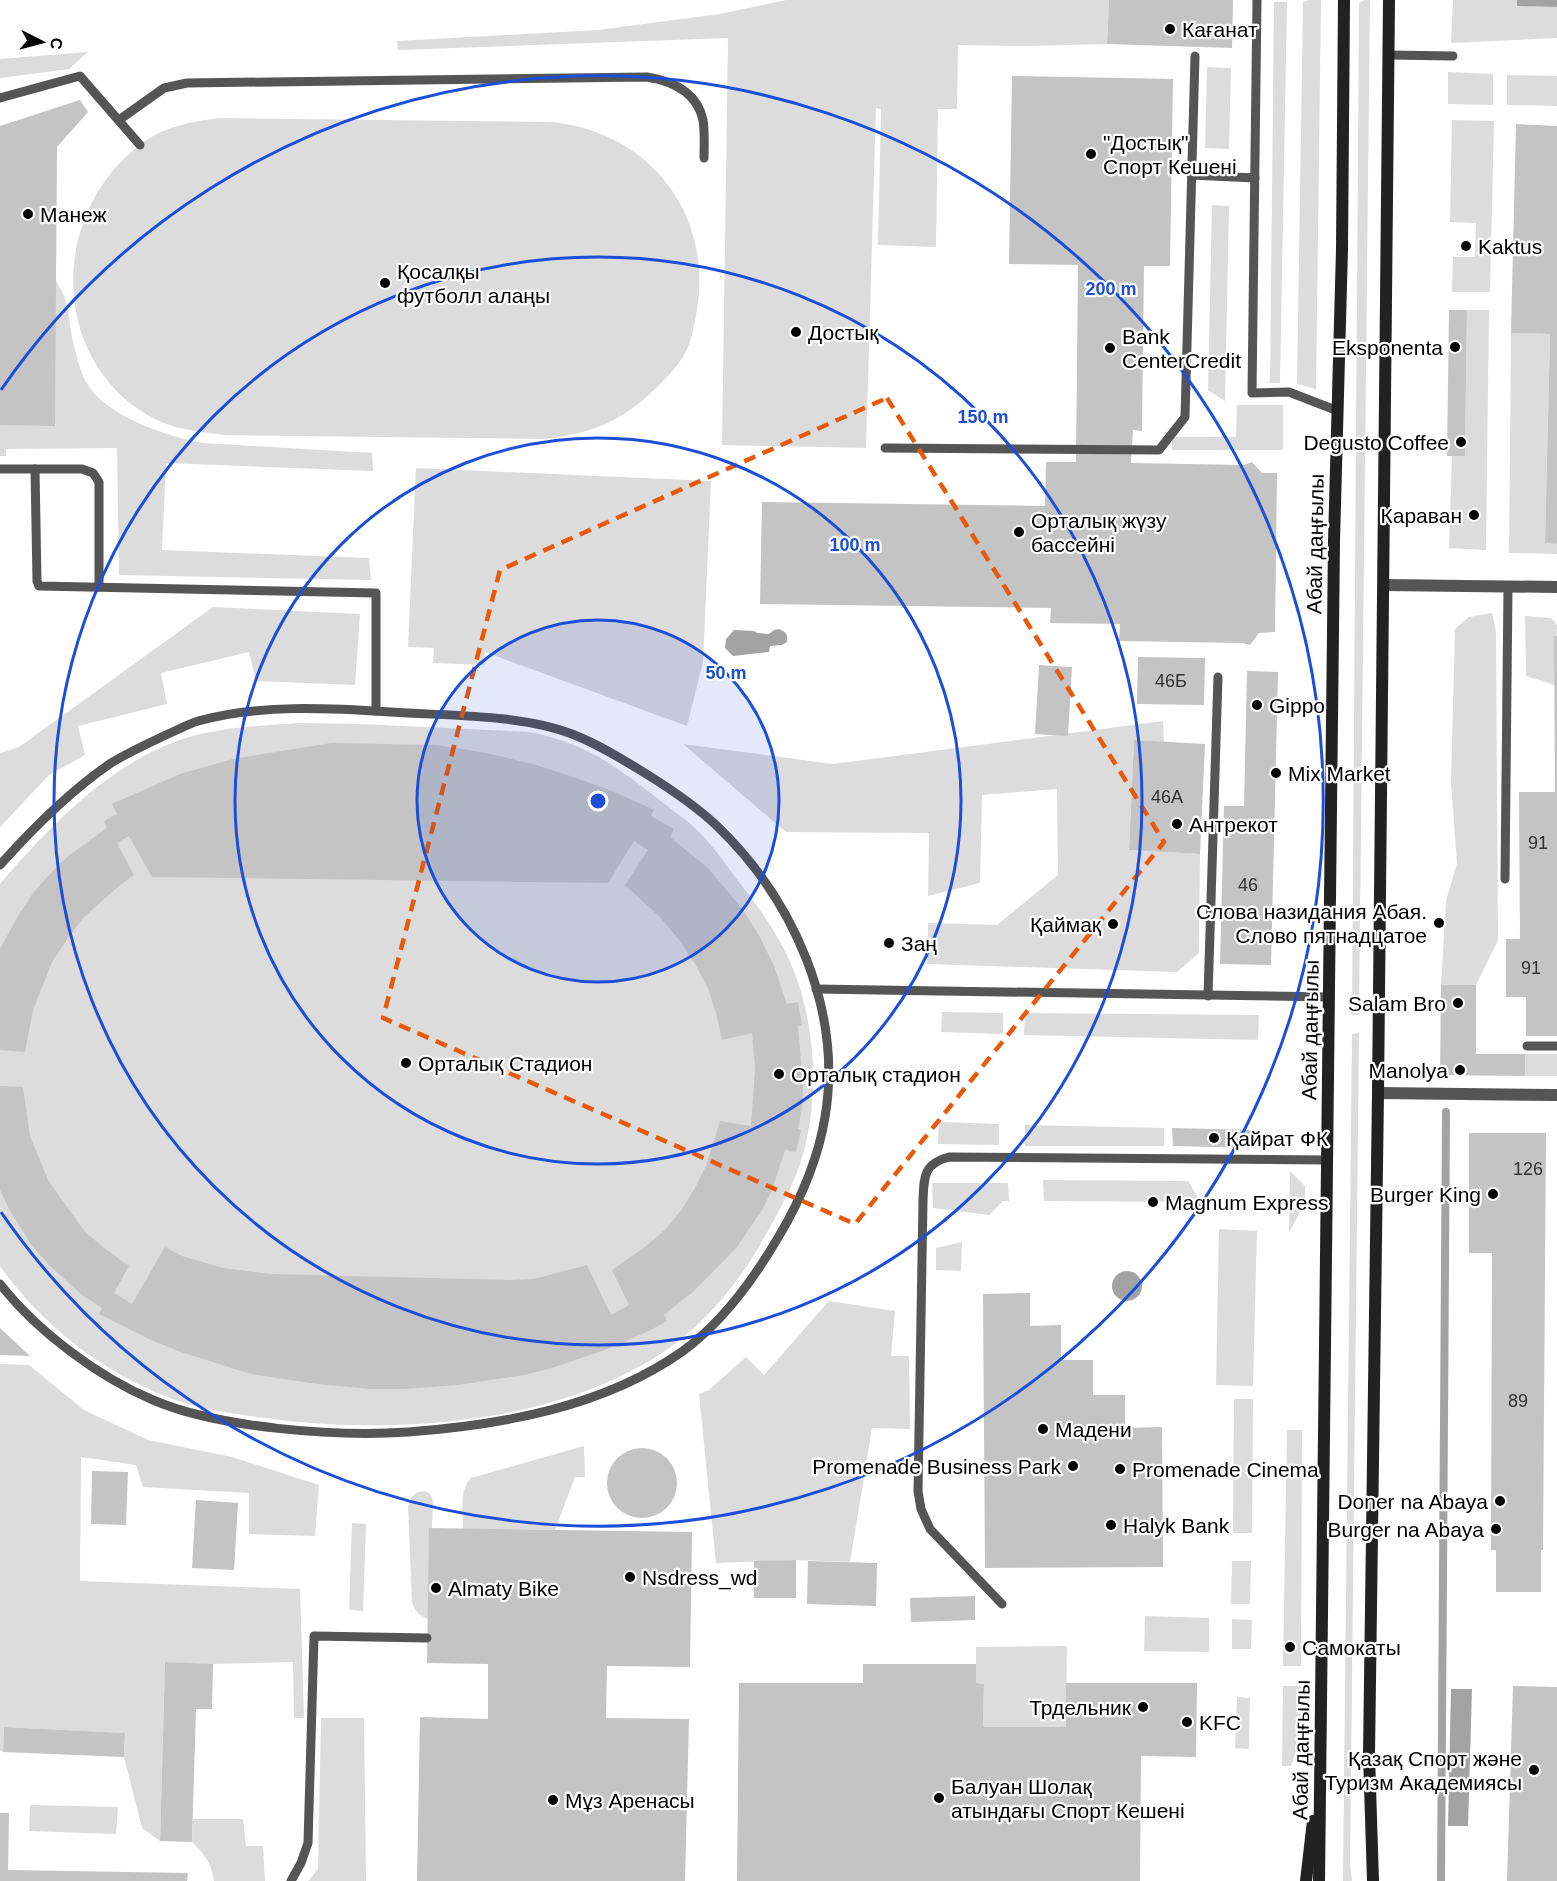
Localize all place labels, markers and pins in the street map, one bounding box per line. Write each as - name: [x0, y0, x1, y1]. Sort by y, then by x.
- place label: Кағанат: [1182, 18, 1258, 41]
- marker: Кағанат: [1163, 22, 1177, 36]
- place label: "Достық" Спорт Кешені: [1103, 131, 1237, 178]
- marker: "Достық" Спорт Кешені: [1084, 147, 1098, 161]
- place label: Манеж: [40, 203, 107, 226]
- marker: Манеж: [21, 207, 35, 221]
- place label: Kaktus: [1478, 235, 1542, 258]
- marker: Kaktus: [1459, 239, 1473, 253]
- place label: Қосалқы футболл алаңы: [397, 260, 550, 307]
- marker: Қосалқы футболл алаңы: [378, 276, 392, 290]
- place label: Достық: [808, 321, 879, 344]
- marker: Достық: [789, 325, 803, 339]
- place label: Bank CenterCredit: [1122, 325, 1241, 372]
- place label: Eksponenta: [1332, 336, 1443, 359]
- marker: Eksponenta: [1448, 340, 1462, 354]
- marker: Bank CenterCredit: [1103, 341, 1117, 355]
- place label: Degusto Coffee: [1303, 431, 1449, 454]
- marker: Degusto Coffee: [1454, 435, 1468, 449]
- place label: Караван: [1381, 504, 1462, 527]
- marker: Караван: [1467, 508, 1481, 522]
- place label: Орталық жүзу бассейні: [1031, 509, 1167, 556]
- marker: Орталық жүзу бассейні: [1012, 525, 1026, 539]
- place label: Gippo: [1269, 694, 1325, 717]
- marker: Gippo: [1250, 698, 1264, 712]
- place label: Mix Market: [1288, 762, 1391, 785]
- marker: Mix Market: [1269, 766, 1283, 780]
- centre of rings: [588, 791, 608, 811]
- place label: Антрекот: [1189, 813, 1278, 836]
- marker: Антрекот: [1170, 817, 1184, 831]
- place label: Слова назидания Абая. Слово пятнадцатое: [1196, 900, 1427, 947]
- place label: Қаймақ: [1030, 913, 1102, 936]
- marker: Слова назидания Абая. Слово пятнадцатое: [1432, 916, 1446, 930]
- marker: Қаймақ: [1106, 917, 1120, 931]
- place label: Заң: [901, 932, 937, 955]
- marker: Заң: [882, 936, 896, 950]
- place label: Salam Bro: [1348, 992, 1446, 1015]
- marker: Salam Bro: [1451, 996, 1465, 1010]
- place label: Орталық Стадион: [418, 1052, 592, 1075]
- marker: Орталық Стадион: [399, 1056, 413, 1070]
- place label: Manolya: [1369, 1059, 1448, 1082]
- place label: Орталық стадион: [791, 1063, 961, 1086]
- marker: Manolya: [1453, 1063, 1467, 1077]
- marker: Орталық стадион: [772, 1067, 786, 1081]
- place label: Қайрат ФК: [1226, 1127, 1329, 1150]
- marker: Қайрат ФК: [1207, 1131, 1221, 1145]
- place label: Burger King: [1370, 1183, 1481, 1206]
- marker: Burger King: [1486, 1187, 1500, 1201]
- place label: Magnum Express: [1165, 1191, 1328, 1214]
- marker: Magnum Express: [1146, 1195, 1160, 1209]
- place label: Мадени: [1055, 1418, 1132, 1441]
- marker: Мадени: [1036, 1422, 1050, 1436]
- place label: Promenade Business Park: [812, 1455, 1061, 1478]
- place label: Promenade Cinema: [1132, 1458, 1319, 1481]
- marker: Promenade Business Park: [1066, 1459, 1080, 1473]
- marker: Promenade Cinema: [1113, 1462, 1127, 1476]
- place label: Doner na Abaya: [1337, 1490, 1488, 1513]
- marker: Doner na Abaya: [1493, 1494, 1507, 1508]
- place label: Halyk Bank: [1123, 1514, 1230, 1537]
- marker: Halyk Bank: [1104, 1518, 1118, 1532]
- place label: Burger na Abaya: [1328, 1518, 1484, 1541]
- marker: Burger na Abaya: [1489, 1522, 1503, 1536]
- place label: Nsdress_wd: [642, 1566, 758, 1590]
- marker: Nsdress_wd: [623, 1570, 637, 1584]
- place label: Almaty Bike: [448, 1577, 559, 1600]
- marker: Almaty Bike: [429, 1581, 443, 1595]
- place label: Самокаты: [1302, 1636, 1401, 1659]
- marker: Самокаты: [1283, 1640, 1297, 1654]
- place label: Трдельник: [1029, 1696, 1132, 1719]
- marker: Трдельник: [1136, 1700, 1150, 1714]
- place label: KFC: [1199, 1711, 1241, 1734]
- marker: KFC: [1180, 1715, 1194, 1729]
- place label: Қазақ Спорт және Туризм Академиясы: [1324, 1747, 1522, 1794]
- marker: Қазақ Спорт және Туризм Академиясы: [1527, 1763, 1541, 1777]
- place label: Балуан Шолақ атындағы Спорт Кешені: [951, 1775, 1185, 1822]
- place label: Мұз Аренасы: [565, 1789, 695, 1812]
- marker: Балуан Шолақ атындағы Спорт Кешені: [932, 1791, 946, 1805]
- marker: Мұз Аренасы: [546, 1793, 560, 1807]

